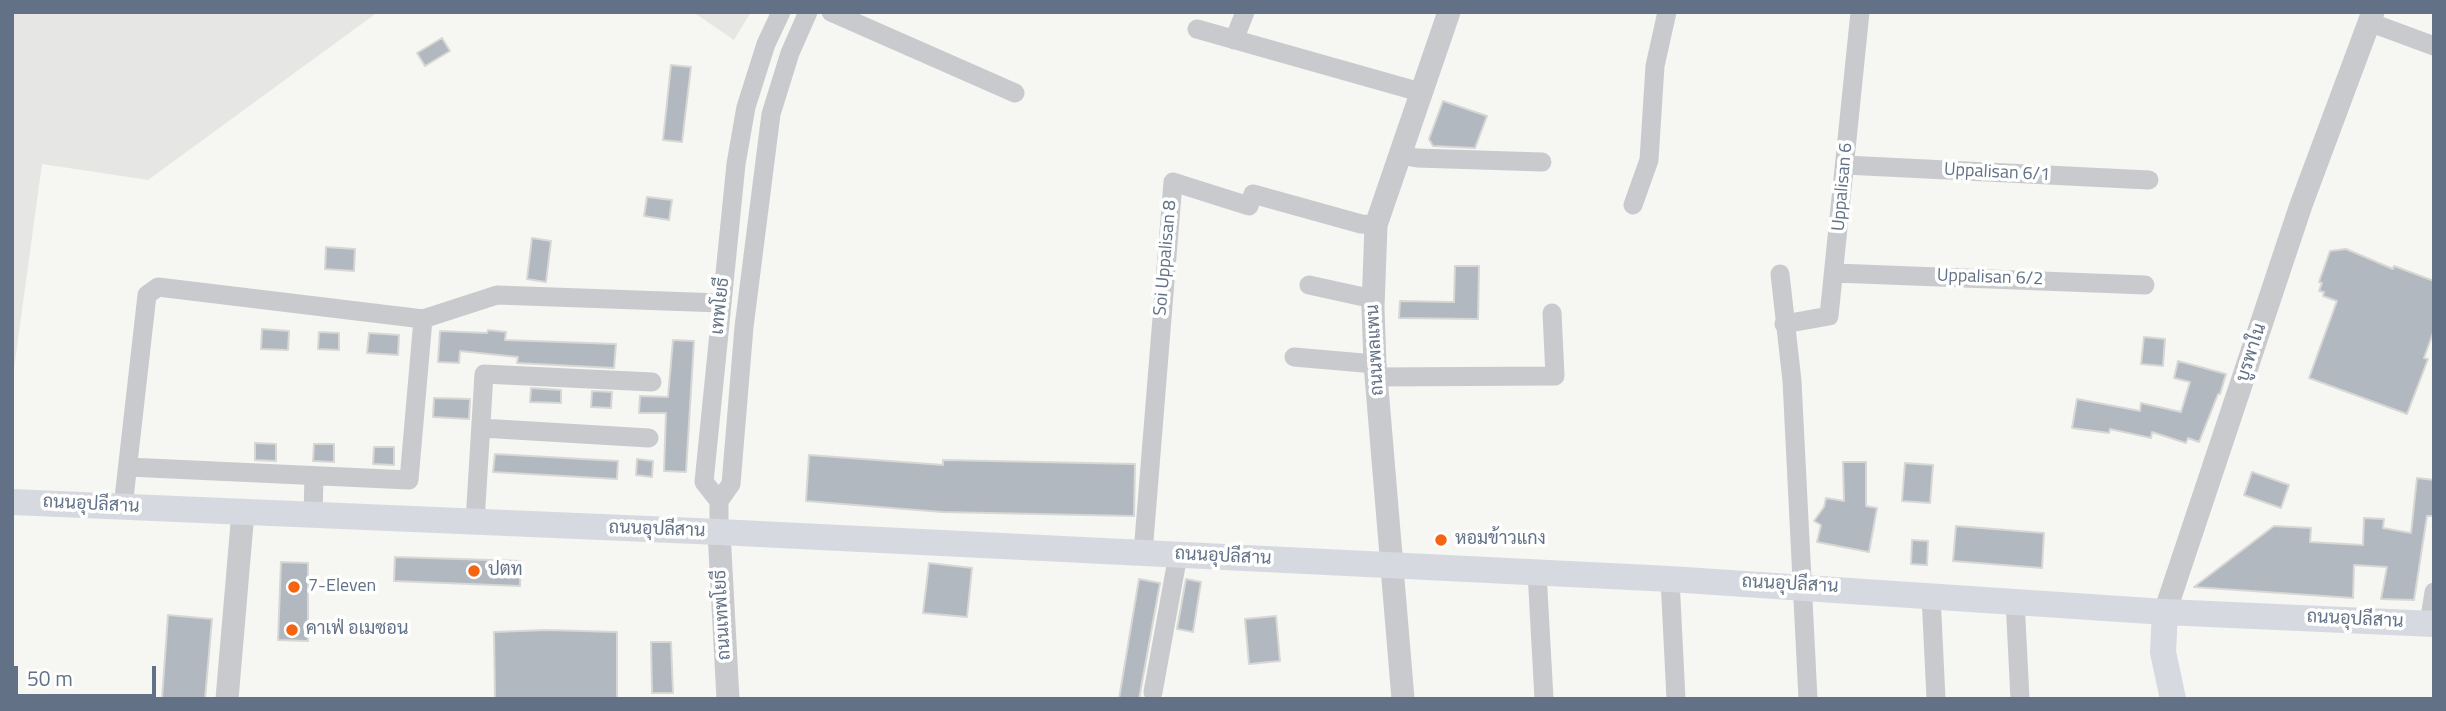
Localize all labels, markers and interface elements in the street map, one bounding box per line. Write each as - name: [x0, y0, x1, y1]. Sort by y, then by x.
- street label: Uppalisan 6: [1828, 142, 1858, 232]
- street label: Uppalisan 6/1: [1943, 159, 2051, 187]
- street label: Soi Uppalisan 8: [1150, 199, 1182, 317]
- street label: Uppalisan 6/2: [1937, 265, 2043, 291]
- street label: เทพโยธี: [707, 276, 735, 336]
- street label: ถนนพลแพน: [1363, 304, 1389, 396]
- street label: บูรพาใน: [2232, 321, 2272, 385]
- street label: ถนนอุปลีสาน: [42, 492, 140, 518]
- street label: ถนนอุปลีสาน: [608, 518, 706, 542]
- place label: หอมข้าวแกง: [1455, 529, 1546, 551]
- marker: หอมข้าวแกง: [1433, 532, 1449, 548]
- street label: ถนนอุปลีสาน: [1174, 544, 1272, 570]
- place label: ปตท: [488, 560, 523, 582]
- marker: ปตท: [466, 563, 482, 579]
- street label: ถนนเทพโยธี: [710, 569, 736, 661]
- street label: ถนนอุปลีสาน: [1741, 572, 1839, 598]
- place label: 7-Eleven: [308, 576, 376, 598]
- marker: 7-Eleven: [286, 579, 302, 595]
- street label: ถนนอุปลีสาน: [2306, 607, 2404, 633]
- place label: คาเฟ่ อเมซอน: [306, 619, 408, 641]
- marker: คาเฟ่ อเมซอน: [284, 622, 300, 638]
- scale bar: [18, 652, 159, 696]
- text: 50 m: [27, 662, 73, 694]

